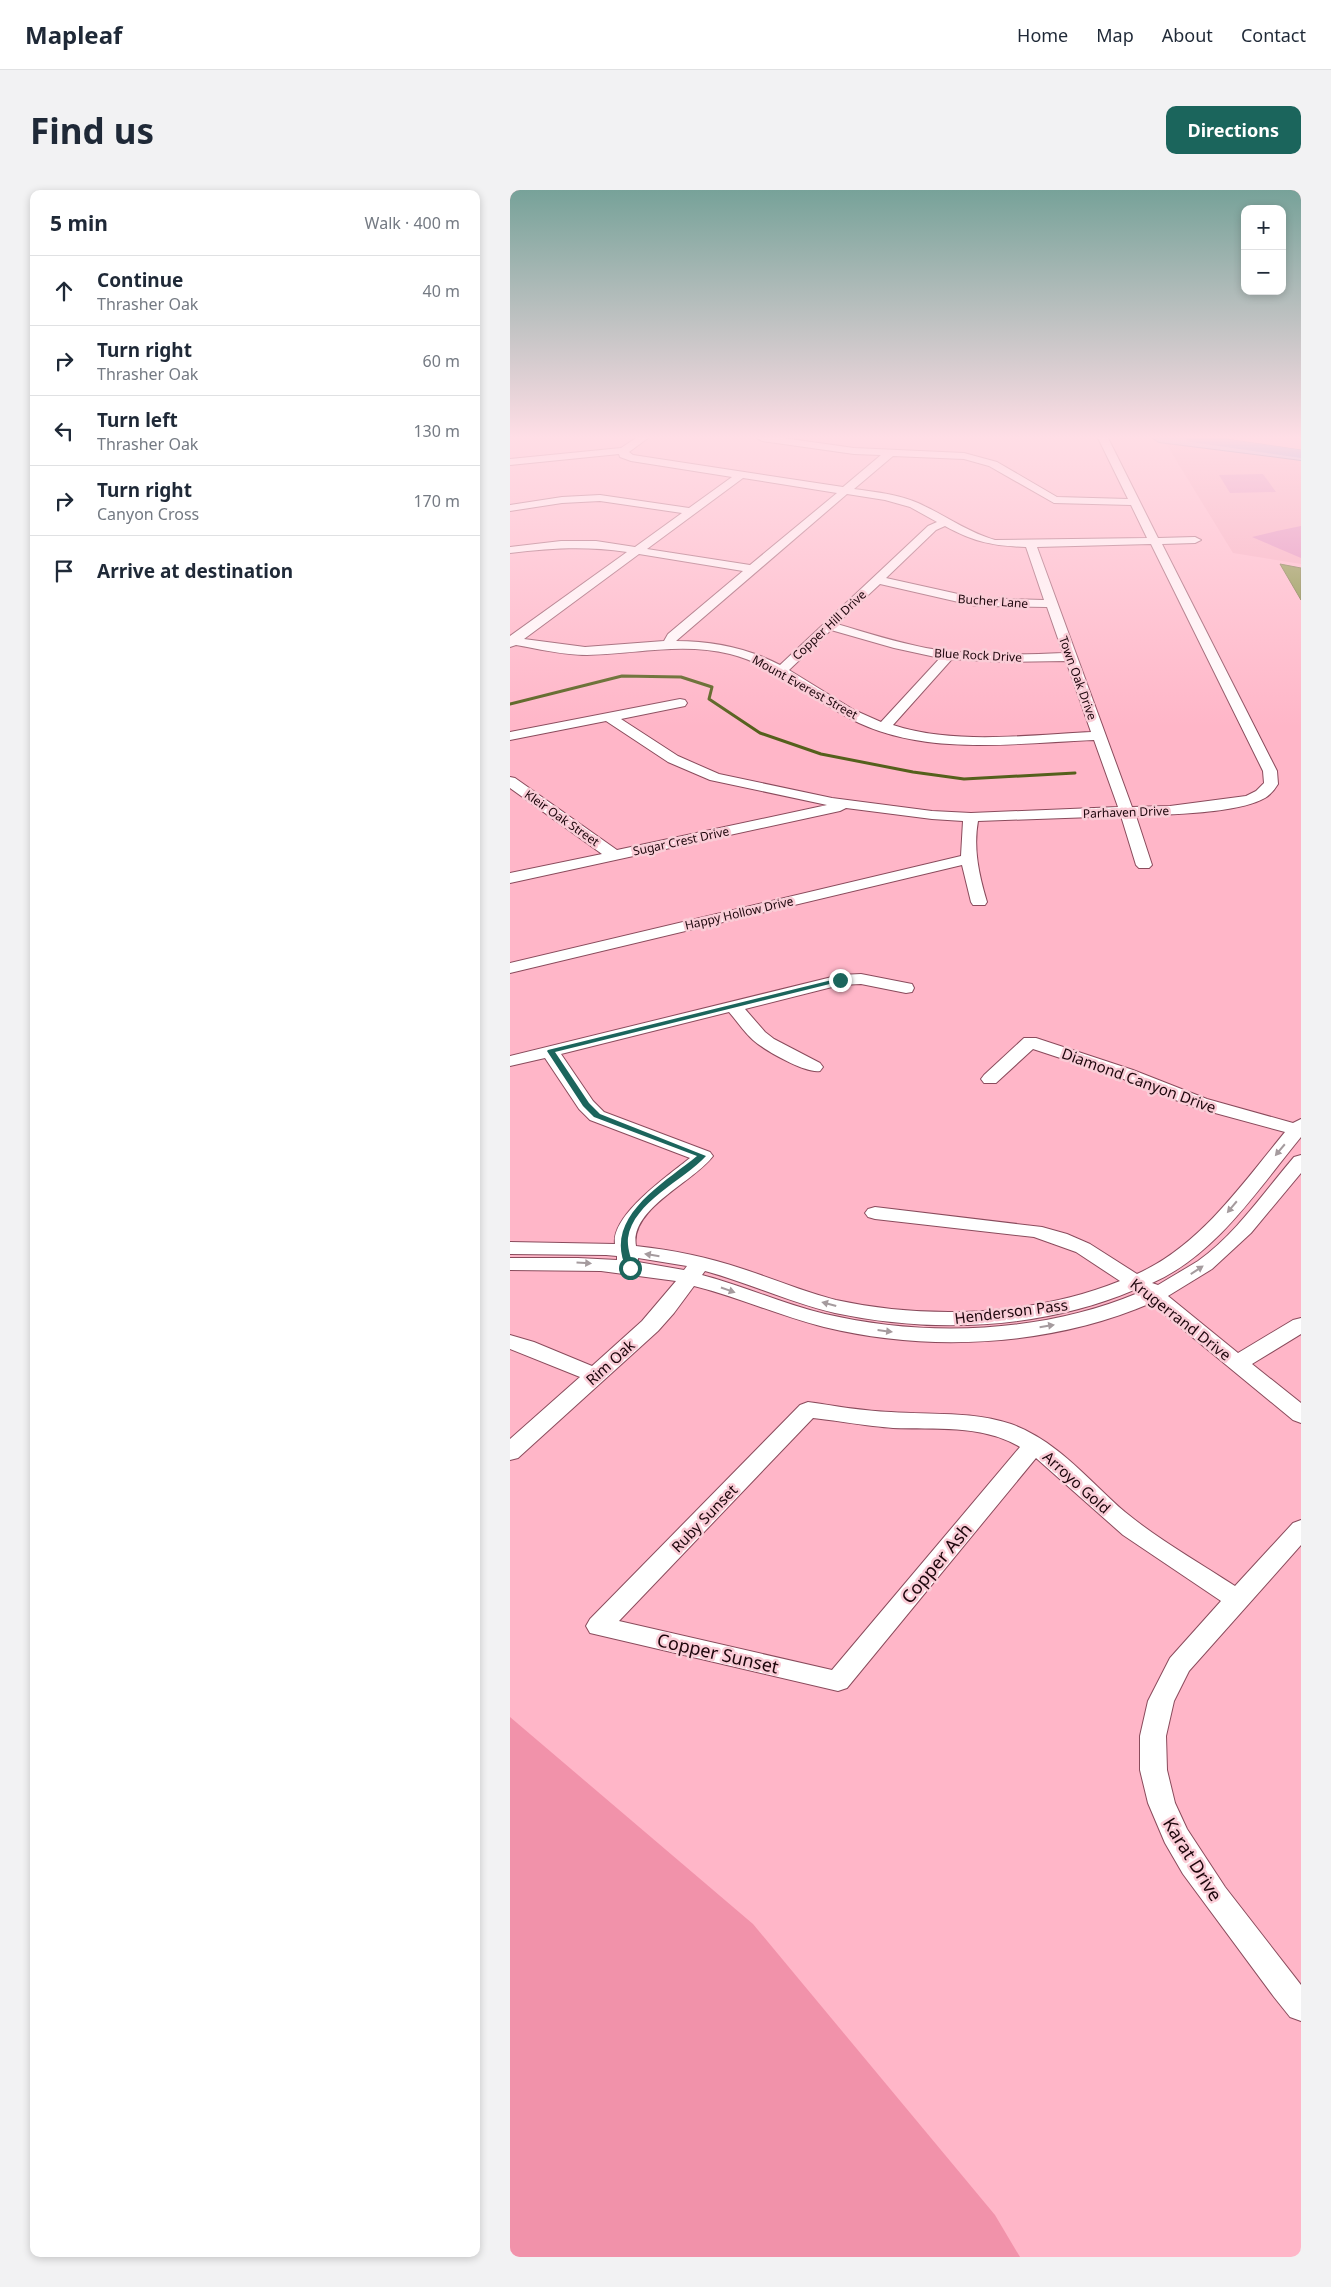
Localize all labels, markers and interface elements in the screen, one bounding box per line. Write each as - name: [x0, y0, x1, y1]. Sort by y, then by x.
- text: Mapleaf: [25, 18, 122, 51]
- text: Home: [1017, 23, 1068, 47]
- text: Map: [1096, 23, 1134, 47]
- text: About: [1162, 23, 1213, 47]
- text: Contact: [1241, 23, 1306, 47]
- button: Directions: [1166, 106, 1301, 154]
- text: Find us: [30, 107, 154, 154]
- map controls: [1241, 205, 1286, 295]
- button: +: [1241, 205, 1286, 250]
- text: 5 min: [50, 209, 108, 237]
- text: Walk · 400 m: [365, 212, 460, 234]
- button: −: [1241, 250, 1286, 295]
- text: Continue: [97, 267, 183, 293]
- icon: ahead: [50, 277, 78, 305]
- text: 40 m: [423, 280, 460, 302]
- text: Thrasher Oak: [97, 293, 198, 315]
- text: Turn right: [97, 337, 192, 363]
- icon: right: [50, 347, 78, 375]
- text: 60 m: [423, 350, 460, 372]
- text: Thrasher Oak: [97, 363, 198, 385]
- text: Turn left: [97, 407, 178, 433]
- icon: left: [50, 417, 78, 445]
- text: 130 m: [413, 420, 460, 442]
- text: Thrasher Oak: [97, 433, 198, 455]
- text: Turn right: [97, 477, 192, 503]
- icon: right: [50, 487, 78, 515]
- text: 170 m: [413, 490, 460, 512]
- text: Canyon Cross: [97, 503, 199, 525]
- icon: arrive: [50, 557, 78, 585]
- text: Arrive at destination: [97, 558, 293, 584]
- street label: Copper Hill Drive: [788, 586, 870, 664]
- street label: Bucher Lane: [957, 590, 1029, 612]
- street label: Town Oak Drive: [1055, 634, 1101, 723]
- street label: Blue Rock Drive: [934, 644, 1023, 666]
- street label: Mount Everest Street: [749, 651, 861, 723]
- street label: Kleir Oak Street: [521, 786, 603, 850]
- street label: Parhaven Drive: [1083, 802, 1170, 822]
- street label: Sugar Crest Drive: [631, 822, 731, 860]
- street label: Happy Hollow Drive: [683, 892, 795, 934]
- route end: [829, 969, 852, 992]
- street label: Diamond Canyon Drive: [1059, 1043, 1219, 1117]
- one-way arrow: [1275, 1144, 1286, 1156]
- one-way arrow: [1227, 1201, 1238, 1214]
- one-way arrow: [643, 1250, 659, 1258]
- route start: [619, 1257, 642, 1280]
- one-way arrow: [577, 1259, 593, 1267]
- one-way arrow: [1191, 1265, 1204, 1275]
- street label: Krugerrand Drive: [1127, 1273, 1235, 1365]
- one-way arrow: [721, 1286, 736, 1294]
- street label: Henderson Pass: [953, 1294, 1069, 1328]
- one-way arrow: [822, 1300, 837, 1308]
- one-way arrow: [1039, 1321, 1055, 1329]
- one-way arrow: [877, 1327, 893, 1335]
- street label: Rim Oak: [581, 1335, 639, 1389]
- street label: Arroyo Gold: [1039, 1446, 1115, 1518]
- street label: Ruby Sunset: [667, 1479, 742, 1556]
- street label: Copper Ash: [895, 1518, 977, 1608]
- street label: Copper Sunset: [655, 1627, 782, 1679]
- street label: Karat Drive: [1158, 1813, 1228, 1905]

